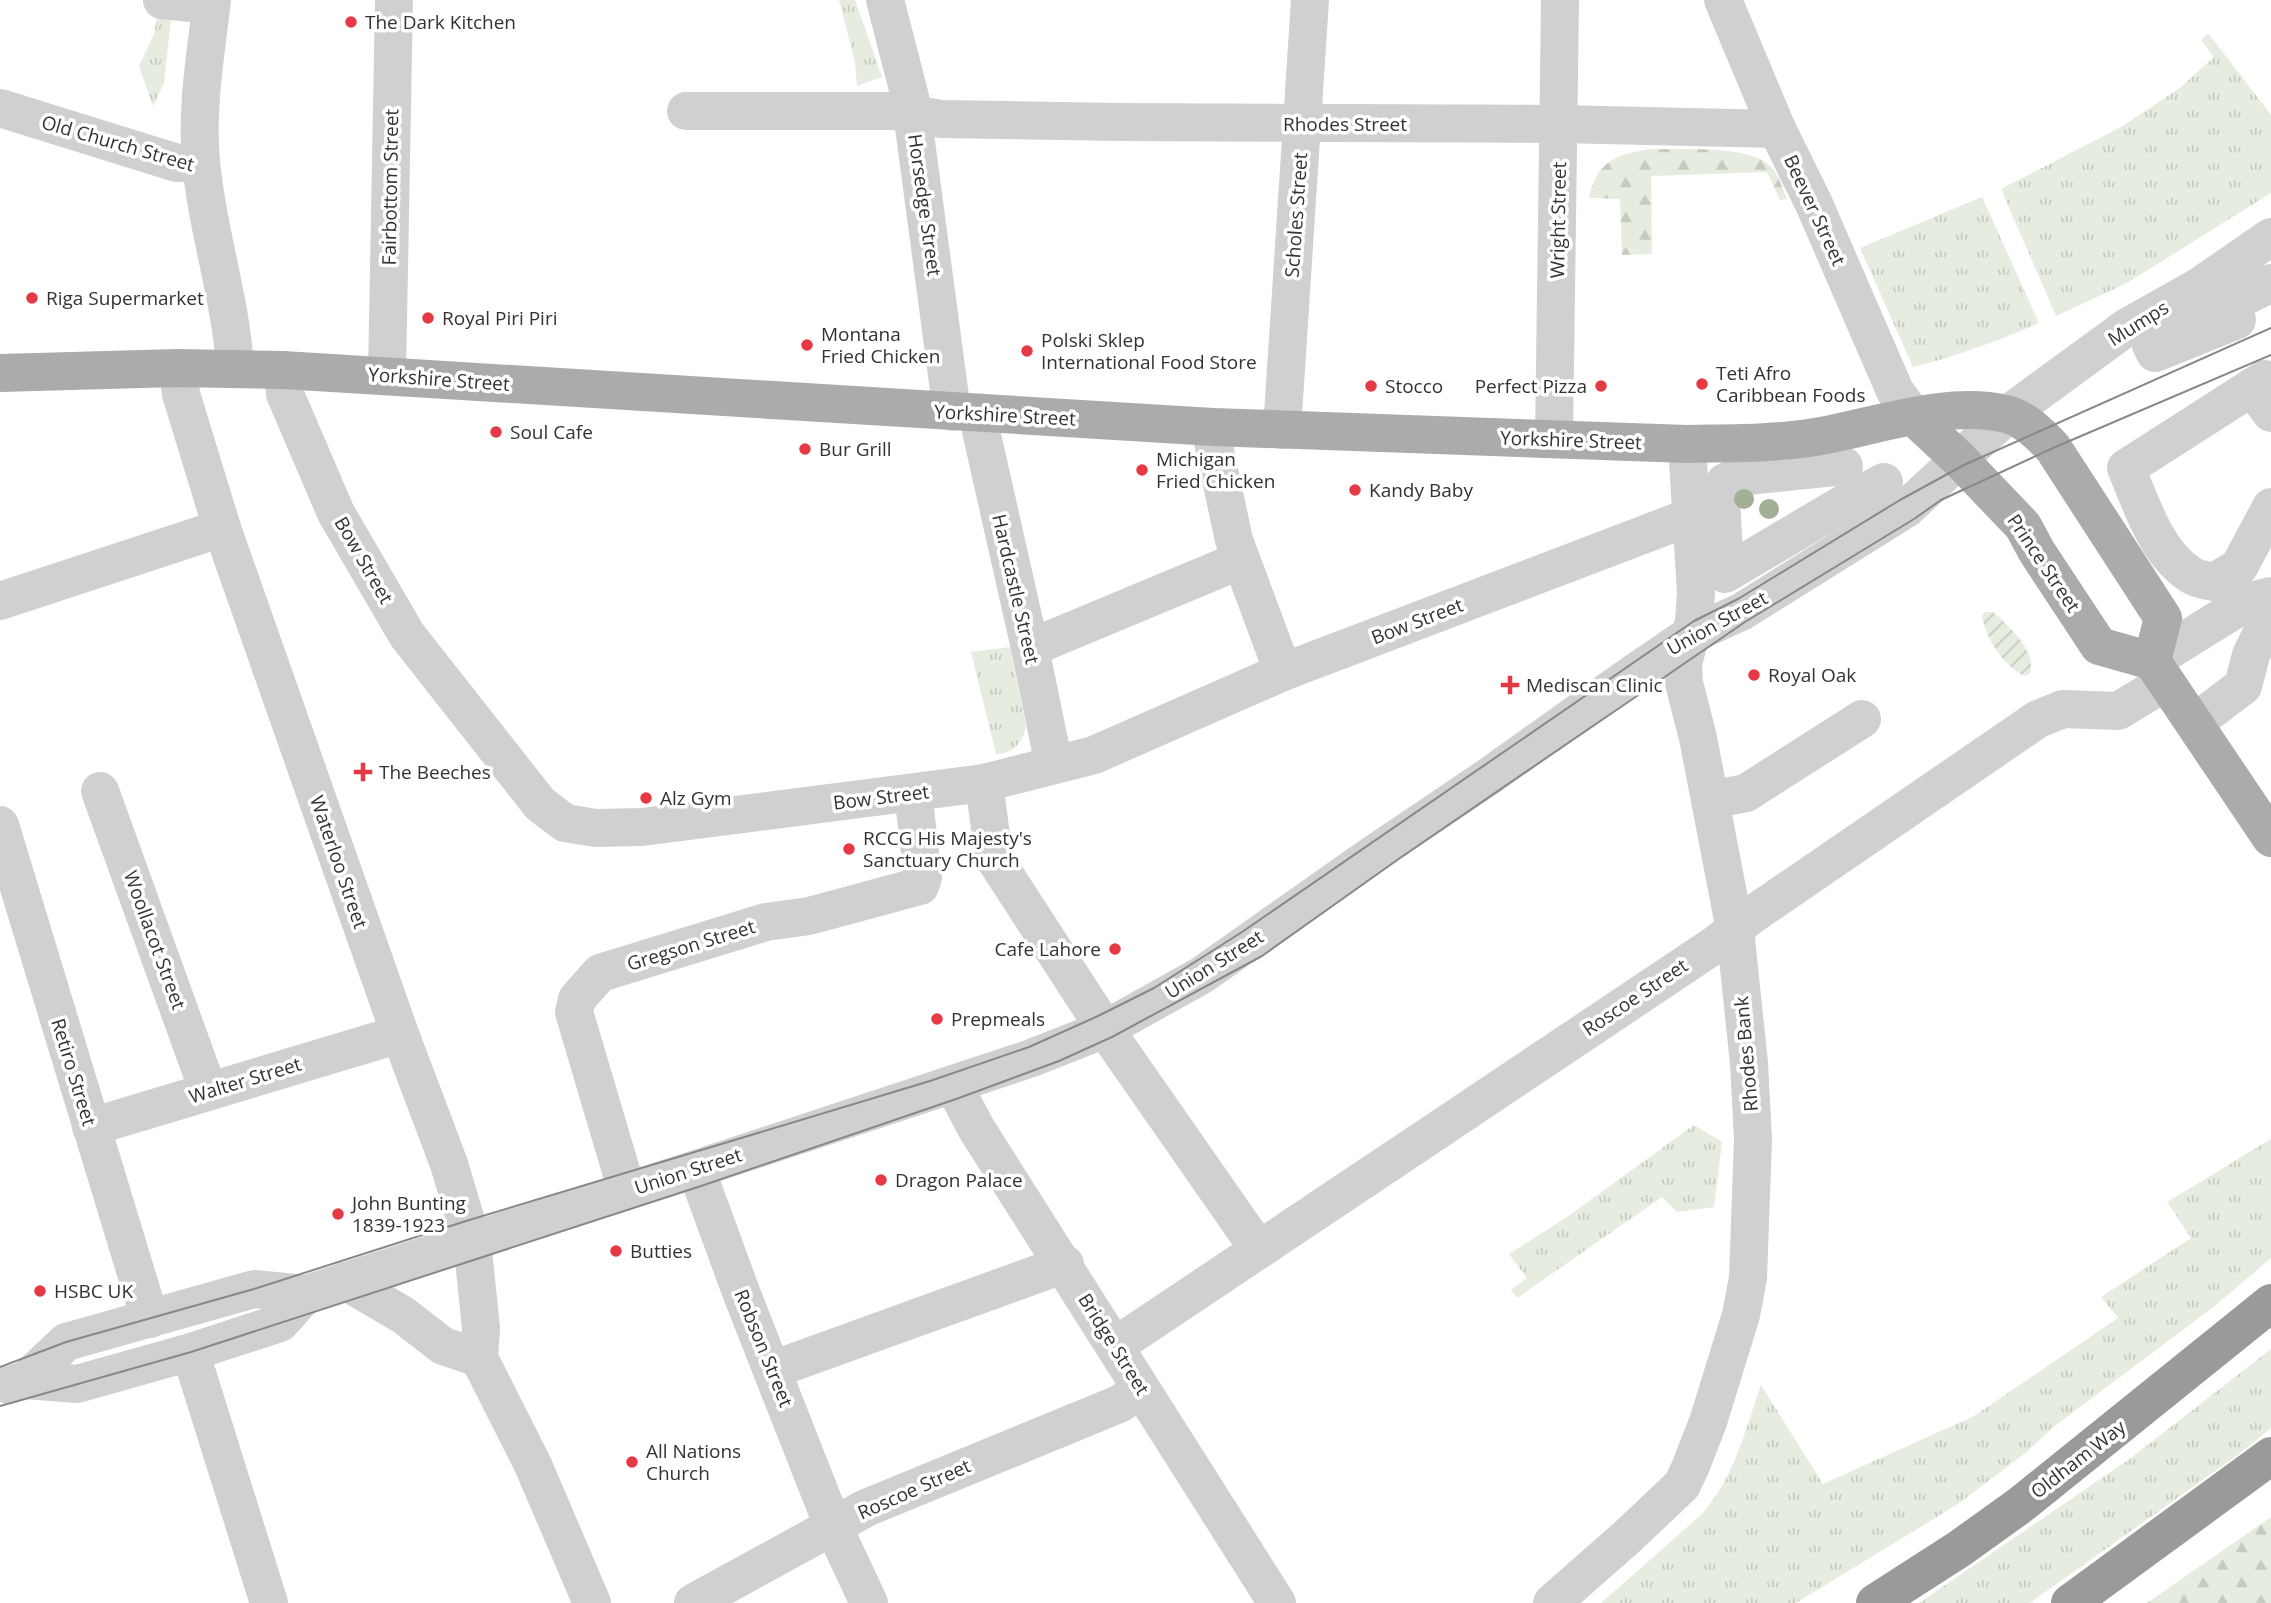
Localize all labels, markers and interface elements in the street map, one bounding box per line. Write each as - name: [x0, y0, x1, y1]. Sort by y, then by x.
- place label: The Dark Kitchen: [365, 9, 516, 35]
- marker: The Dark Kitchen: [343, 14, 359, 30]
- street label: Fairbottom Street: [376, 108, 404, 265]
- street label: Old Church Street: [39, 109, 198, 177]
- street label: Rhodes Street: [1283, 111, 1407, 137]
- street label: Horsedge Street: [902, 132, 948, 278]
- street label: Beever Street: [1778, 150, 1852, 270]
- street label: Scholes Street: [1279, 151, 1313, 278]
- street label: Wright Street: [1544, 161, 1572, 279]
- place label: Riga Supermarket: [46, 285, 204, 311]
- marker: Riga Supermarket: [24, 290, 40, 306]
- street label: Mumps: [2103, 294, 2173, 352]
- place label: Royal Piri Piri: [442, 305, 557, 331]
- marker: Royal Piri Piri: [420, 310, 436, 326]
- place label: Montana Fried Chicken: [821, 321, 940, 369]
- place label: Polski Sklep International Food Store: [1041, 327, 1257, 375]
- marker: Montana Fried Chicken: [799, 337, 815, 353]
- marker: Polski Sklep International Food Store: [1019, 343, 1035, 359]
- place label: Teti Afro Caribbean Foods: [1716, 360, 1866, 408]
- street label: Yorkshire Street: [367, 361, 511, 397]
- place label: Stocco: [1385, 373, 1443, 399]
- place label: Perfect Pizza: [1475, 373, 1587, 399]
- marker: Teti Afro Caribbean Foods: [1694, 376, 1710, 392]
- marker: Stocco: [1363, 378, 1379, 394]
- marker: Perfect Pizza: [1593, 378, 1609, 394]
- street label: Yorkshire Street: [934, 398, 1077, 432]
- place label: Soul Cafe: [510, 419, 593, 445]
- marker: Soul Cafe: [488, 424, 504, 440]
- street label: Yorkshire Street: [1500, 425, 1643, 455]
- place label: Bur Grill: [819, 436, 892, 462]
- marker: Bur Grill: [797, 441, 813, 457]
- place label: Michigan Fried Chicken: [1156, 446, 1275, 494]
- marker: Michigan Fried Chicken: [1134, 462, 1150, 478]
- place label: Kandy Baby: [1369, 477, 1473, 503]
- marker: Kandy Baby: [1347, 482, 1363, 498]
- street label: Prince Street: [2002, 509, 2087, 617]
- street label: Bow Street: [329, 512, 399, 608]
- street label: Hardcastle Street: [986, 512, 1046, 667]
- street label: Union Street: [1662, 585, 1772, 661]
- street label: Bow Street: [1367, 592, 1467, 650]
- place label: Royal Oak: [1768, 662, 1856, 688]
- marker: Royal Oak: [1746, 667, 1762, 683]
- place label: Mediscan Clinic: [1526, 672, 1663, 698]
- marker: Mediscan Clinic: [1500, 675, 1520, 695]
- place label: The Beeches: [379, 759, 491, 785]
- marker: The Beeches: [353, 762, 373, 782]
- street label: Bow Street: [832, 778, 931, 816]
- place label: Alz Gym: [660, 785, 732, 811]
- marker: Alz Gym: [638, 790, 654, 806]
- street label: Waterloo Street: [304, 792, 374, 932]
- place label: RCCG His Majesty's Sanctuary Church: [863, 825, 1032, 873]
- marker: RCCG His Majesty's Sanctuary Church: [841, 841, 857, 857]
- street label: Woollacot Street: [118, 867, 192, 1013]
- street label: Gregson Street: [624, 913, 758, 977]
- street label: Union Street: [1160, 923, 1268, 1005]
- place label: Cafe Lahore: [994, 936, 1101, 962]
- marker: Cafe Lahore: [1107, 941, 1123, 957]
- street label: Roscoe Street: [1577, 952, 1693, 1042]
- street label: Rhodes Bank: [1728, 995, 1764, 1113]
- place label: Prepmeals: [951, 1006, 1045, 1032]
- marker: Prepmeals: [929, 1011, 945, 1027]
- street label: Retiro Street: [45, 1015, 103, 1129]
- street label: Walter Street: [186, 1051, 305, 1109]
- street label: Union Street: [631, 1141, 745, 1201]
- place label: Dragon Palace: [895, 1167, 1023, 1193]
- marker: Dragon Palace: [873, 1172, 889, 1188]
- place label: John Bunting 1839-1923: [350, 1190, 466, 1238]
- marker: John Bunting 1839-1923: [330, 1206, 346, 1222]
- place label: Butties: [630, 1238, 692, 1264]
- marker: Butties: [608, 1243, 624, 1259]
- place label: HSBC UK: [54, 1278, 133, 1304]
- marker: HSBC UK: [32, 1283, 48, 1299]
- street label: Robson Street: [729, 1285, 800, 1411]
- street label: Bridge Street: [1072, 1288, 1156, 1400]
- street label: Oldham Way: [2025, 1414, 2131, 1504]
- place label: All Nations Church: [646, 1438, 741, 1486]
- street label: Roscoe Street: [853, 1452, 975, 1526]
- marker: All Nations Church: [624, 1454, 640, 1470]

